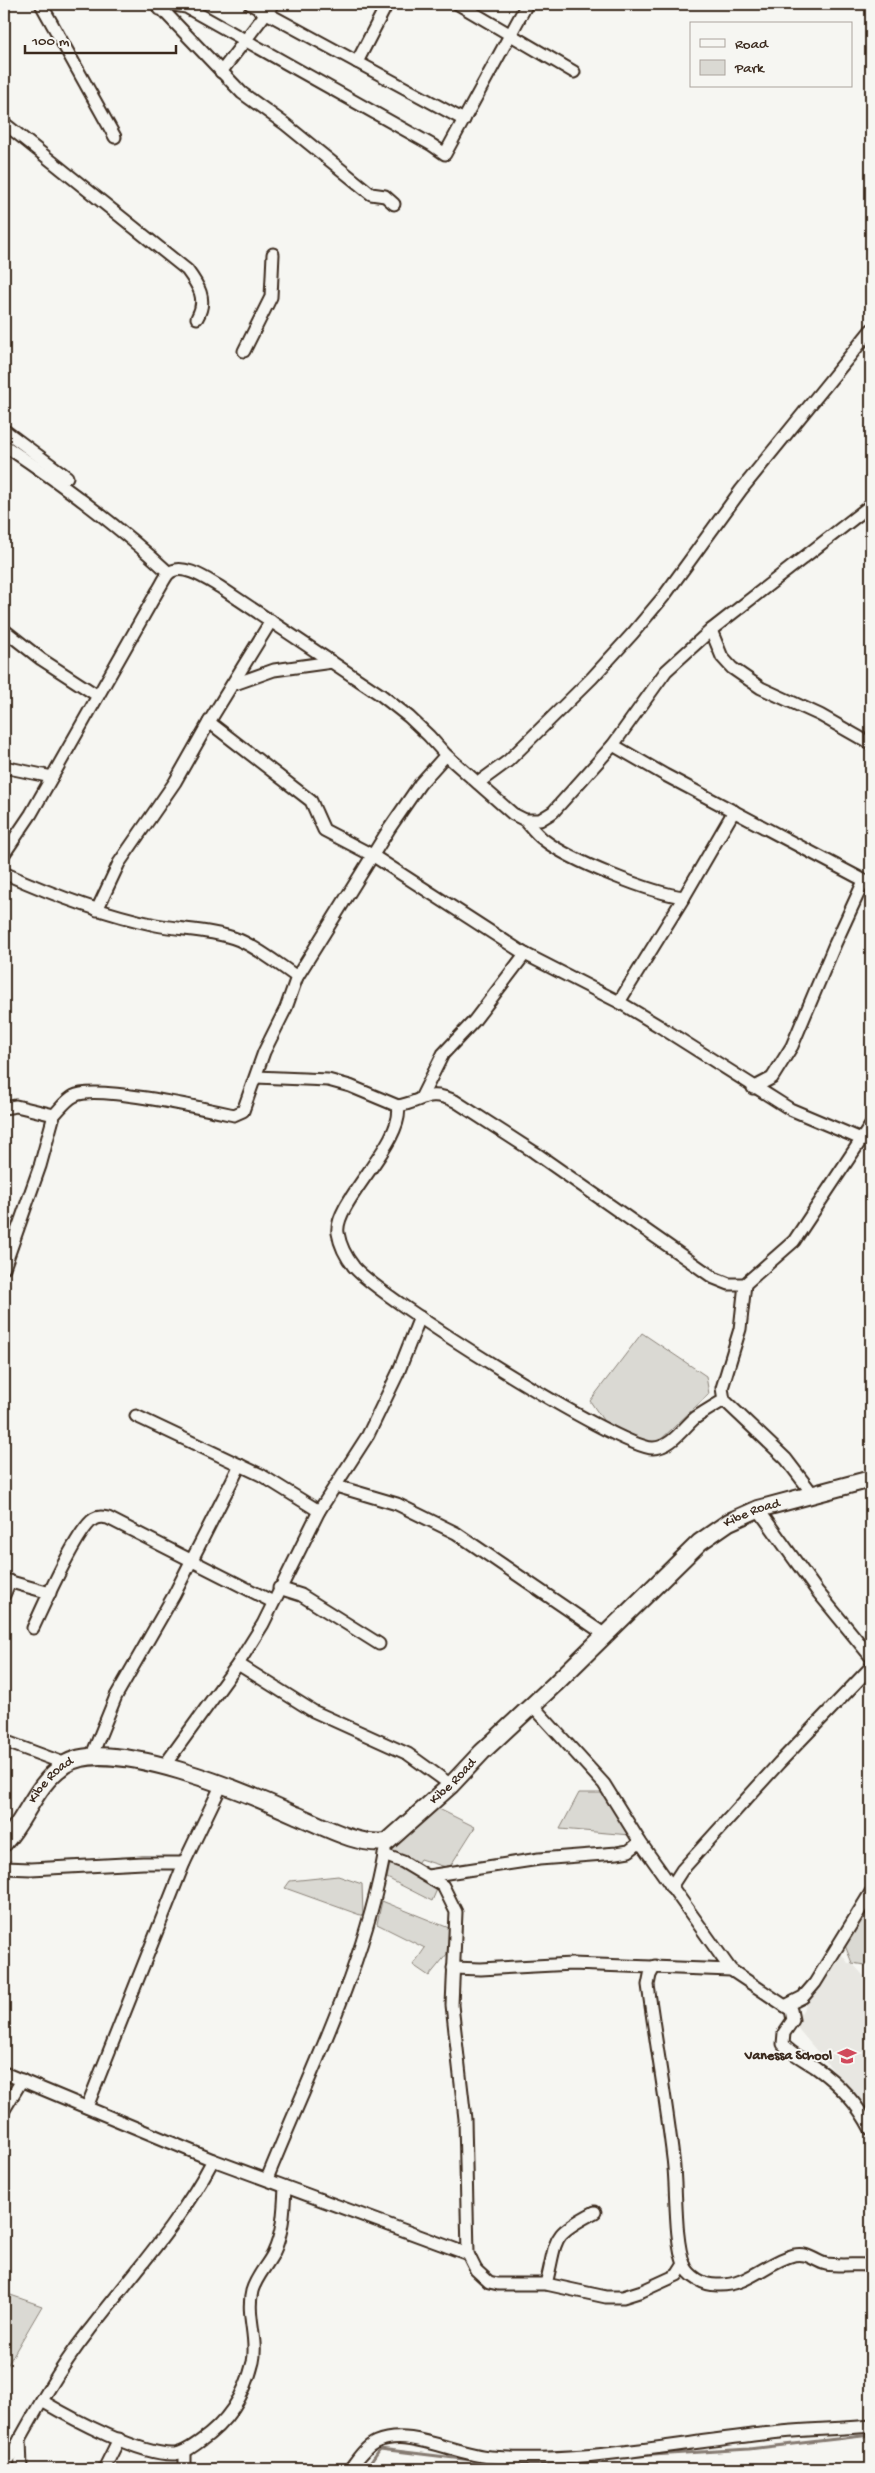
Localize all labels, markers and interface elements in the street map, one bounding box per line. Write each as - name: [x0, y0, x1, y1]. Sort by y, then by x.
- scale bar: [25, 22, 176, 54]
- legend: [690, 22, 852, 88]
- text: 100 m: [31, 33, 70, 51]
- text: Road: [735, 36, 769, 54]
- text: Park: [734, 60, 765, 78]
- street label: Kibe Road: [720, 1495, 784, 1532]
- street label: Kibe Road: [24, 1752, 78, 1807]
- street label: Kibe Road: [426, 1753, 481, 1808]
- school or university icon: Vanessa School: [836, 2045, 858, 2067]
- place label: Vanessa School: [744, 2048, 832, 2065]

